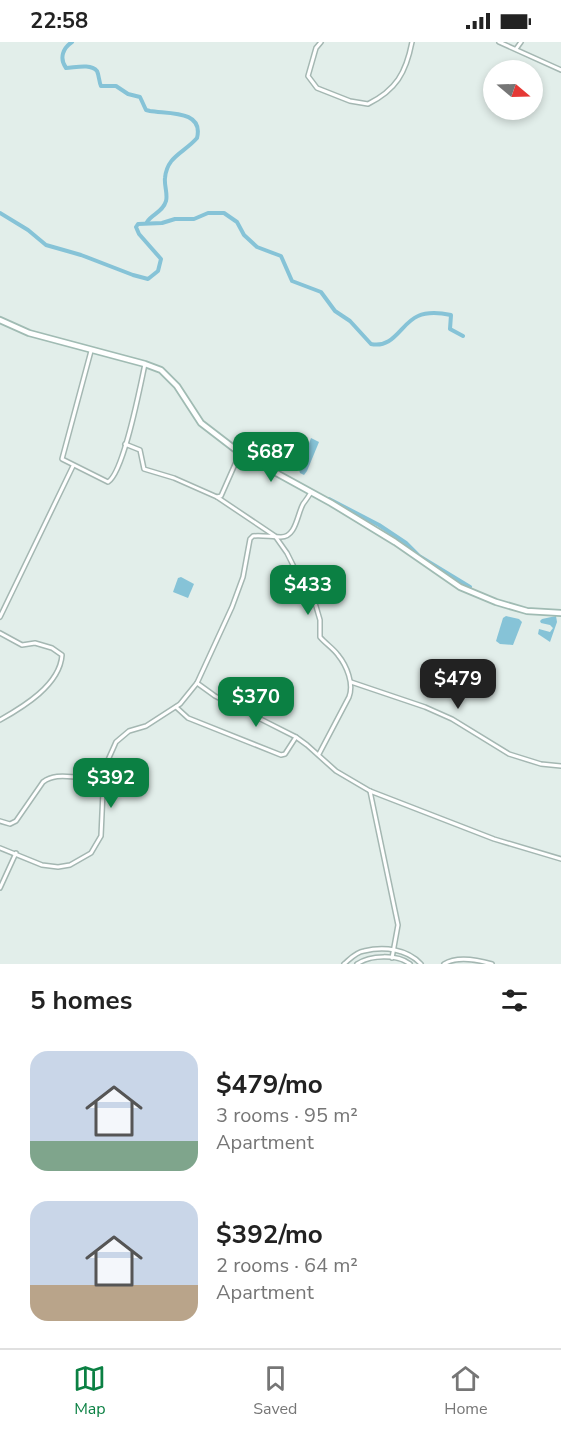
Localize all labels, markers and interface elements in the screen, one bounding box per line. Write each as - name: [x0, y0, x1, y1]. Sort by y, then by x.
- text: 22:58: [30, 6, 88, 36]
- north arrow: [483, 60, 543, 120]
- map controls: [483, 60, 543, 120]
- pin: $687: [235, 432, 307, 483]
- text: $687: [247, 438, 295, 465]
- pin: $433: [272, 565, 344, 616]
- text: $433: [284, 571, 332, 598]
- pin: $479: [422, 659, 494, 710]
- text: $479: [434, 665, 482, 692]
- pin: $370: [220, 677, 292, 728]
- text: $370: [232, 683, 280, 710]
- pin: $392: [75, 758, 147, 809]
- text: $392: [87, 764, 135, 791]
- text: 5 homes: [30, 983, 132, 1018]
- icon: filters: [498, 984, 531, 1017]
- text: $479/mo: [216, 1067, 323, 1102]
- icon: home: [78, 1075, 150, 1147]
- text: 3 rooms · 95 m²: [216, 1102, 358, 1129]
- text: Apartment: [216, 1129, 314, 1156]
- text: $392/mo: [216, 1217, 323, 1252]
- icon: home: [78, 1225, 150, 1297]
- text: 2 rooms · 64 m²: [216, 1252, 358, 1279]
- text: Apartment: [216, 1279, 314, 1306]
- tab: Map: [73, 1362, 106, 1420]
- tab: Saved: [253, 1362, 297, 1420]
- tab: Home: [444, 1362, 488, 1420]

